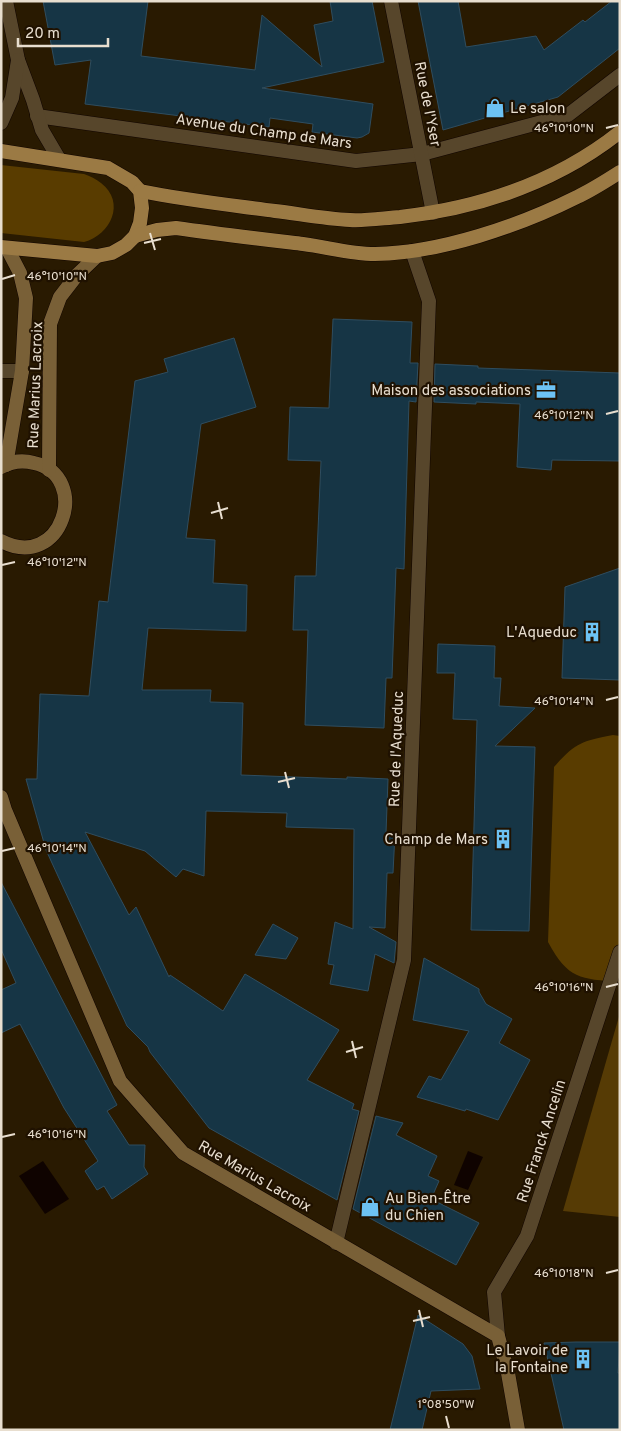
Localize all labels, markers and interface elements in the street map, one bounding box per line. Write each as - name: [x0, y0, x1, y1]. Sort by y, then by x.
- scale bar: [18, 15, 108, 47]
- text: 20 m: [25, 25, 60, 44]
- street label: Rue de l'Yser: [409, 60, 444, 149]
- shop icon: Le salon: [484, 97, 506, 119]
- place label: Le salon: [510, 100, 565, 119]
- street label: Avenue du Champ de Mars: [174, 111, 353, 154]
- text: 46°10'10"N: [534, 121, 594, 137]
- text: 46°10'10"N: [27, 269, 87, 285]
- street label: Rue Marius Lacroix: [25, 321, 48, 449]
- office icon: Maison des associations: [535, 379, 557, 401]
- place label: Maison des associations: [371, 382, 531, 401]
- text: 46°10'12"N: [534, 408, 594, 424]
- text: 46°10'12"N: [27, 555, 87, 571]
- building icon: L'Aqueduc: [581, 621, 603, 643]
- place label: L'Aqueduc: [506, 624, 577, 643]
- street label: Rue de l'Aqueduc: [386, 691, 409, 808]
- text: 46°10'14"N: [534, 694, 594, 710]
- building icon: Champ de Mars: [492, 828, 514, 850]
- place label: Champ de Mars: [384, 831, 488, 850]
- text: 46°10'14"N: [27, 841, 87, 857]
- text: 46°10'16"N: [534, 980, 594, 996]
- street label: Rue Franck Ancelin: [514, 1077, 571, 1205]
- text: 46°10'16"N: [27, 1127, 87, 1143]
- street label: Rue Marius Lacroix: [194, 1137, 314, 1217]
- place label: Au Bien-Être du Chien: [385, 1189, 471, 1226]
- shop icon: Au Bien-Être du Chien: [359, 1196, 381, 1218]
- text: 46°10'18"N: [534, 1266, 594, 1282]
- place label: Le Lavoir de la Fontaine: [486, 1342, 568, 1378]
- building icon: Le Lavoir de la Fontaine: [572, 1348, 594, 1370]
- text: 1°08'50"W: [417, 1397, 475, 1413]

